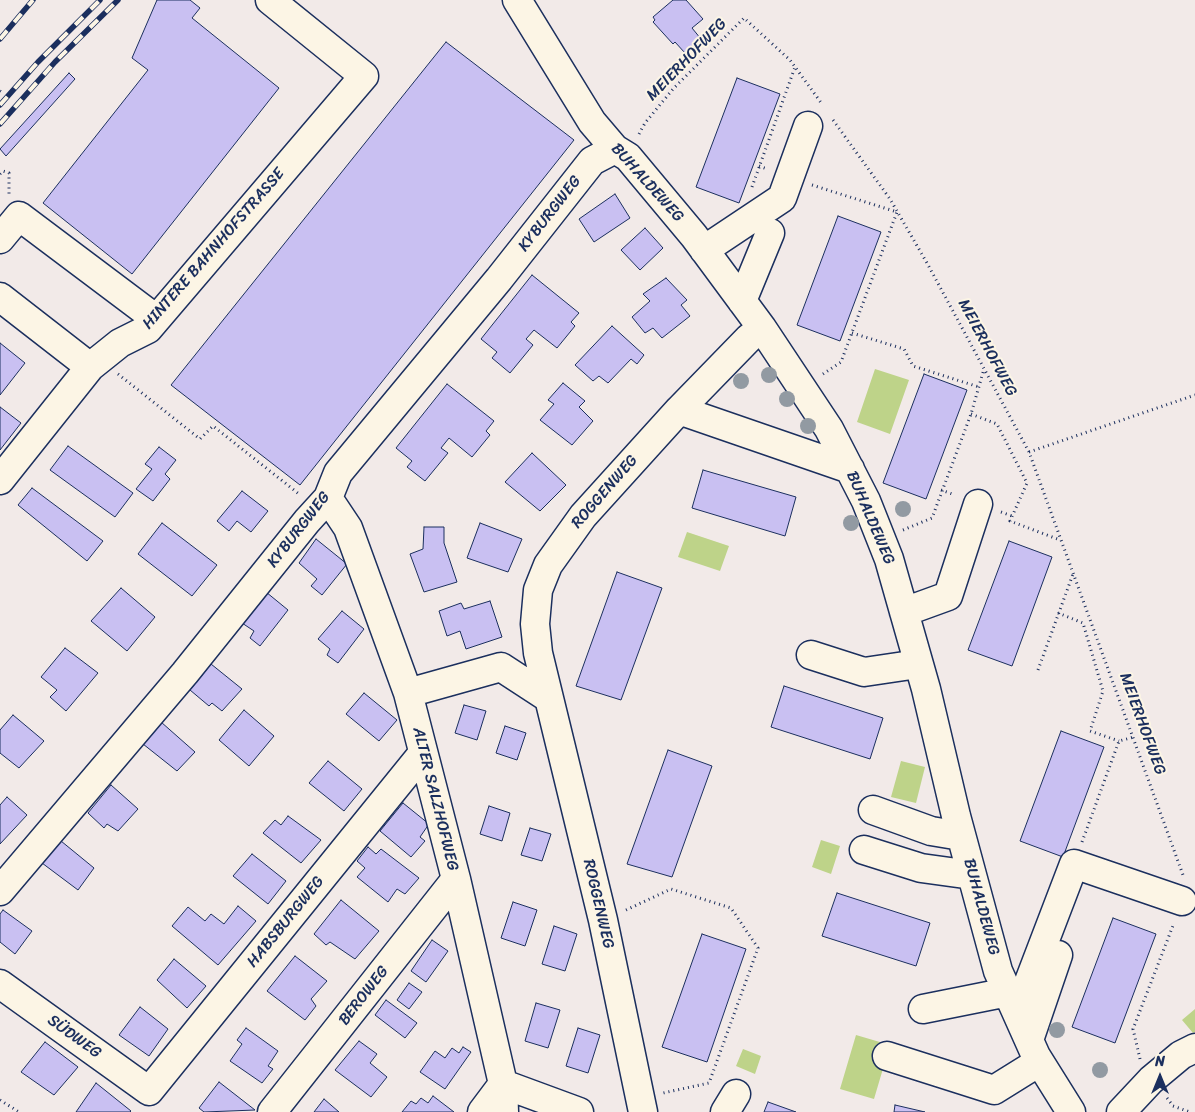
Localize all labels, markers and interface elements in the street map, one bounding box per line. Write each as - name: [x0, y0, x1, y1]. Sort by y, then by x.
- street label: MEIERHOFWEG: [643, 15, 731, 105]
- street label: BUHALDEWEG: [607, 140, 687, 226]
- street label: HINTERE BAHNHOFSTRASSE: [139, 165, 289, 333]
- street label: KYBURGWEG: [514, 172, 586, 256]
- street label: MEIERHOFWEG: [953, 296, 1021, 400]
- street label: ROGGENWEG: [568, 451, 642, 533]
- street label: BUHALDEWEG: [842, 468, 898, 568]
- street label: KYBURGWEG: [263, 488, 335, 572]
- street label: MEIERHOFWEG: [1115, 670, 1169, 778]
- street label: ALTER SALZHOFWEG: [408, 725, 462, 873]
- street label: BUHALDEWEG: [959, 856, 1003, 958]
- street label: ROGGENWEG: [578, 857, 618, 951]
- street label: HABSBURGWEG: [243, 872, 329, 972]
- street label: BEROWEG: [335, 963, 393, 1029]
- street label: SÜDWEG: [43, 1011, 105, 1063]
- text: N: [1155, 1049, 1165, 1074]
- north arrow: [1135, 1052, 1185, 1102]

